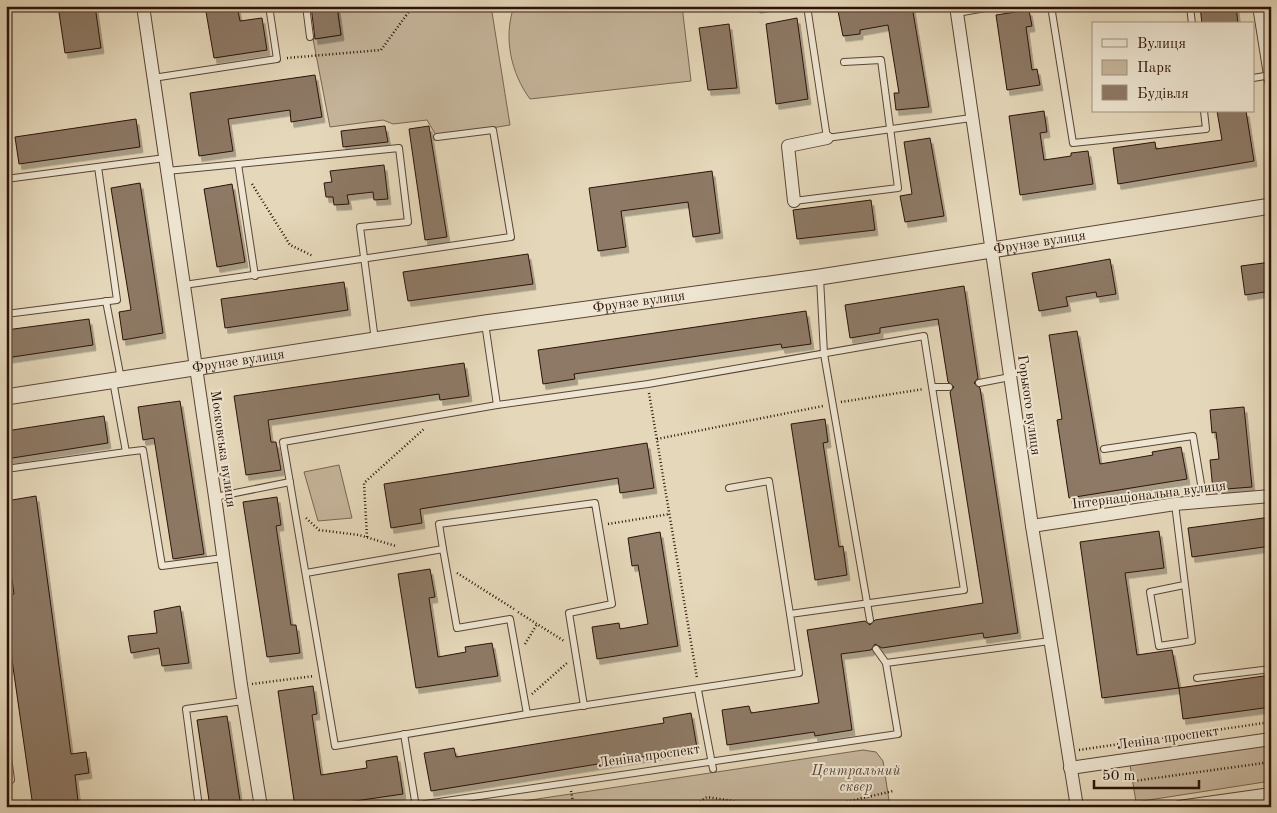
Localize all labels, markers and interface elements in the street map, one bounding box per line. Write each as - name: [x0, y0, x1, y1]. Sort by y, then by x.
- legend: [1092, 22, 1254, 112]
- text: Вулиця: [1137, 37, 1186, 52]
- text: Парк: [1137, 61, 1172, 76]
- text: Будівля: [1137, 87, 1189, 102]
- street label: Фрунзе вулиця: [992, 228, 1087, 257]
- street label: Фрунзе вулиця: [592, 289, 686, 315]
- street label: Фрунзе вулиця: [191, 347, 285, 375]
- street label: Горького вулиця: [1015, 354, 1043, 456]
- street label: Московська вулиця: [208, 390, 238, 508]
- street label: Інтернаціональна вулиця: [1071, 479, 1227, 511]
- street label: Леніна проспект: [1116, 724, 1220, 752]
- street label: Леніна проспект: [597, 742, 701, 770]
- scale bar: [1094, 758, 1200, 790]
- park label: Центральний сквер: [810, 764, 901, 795]
- text: 50 m: [1102, 769, 1136, 784]

